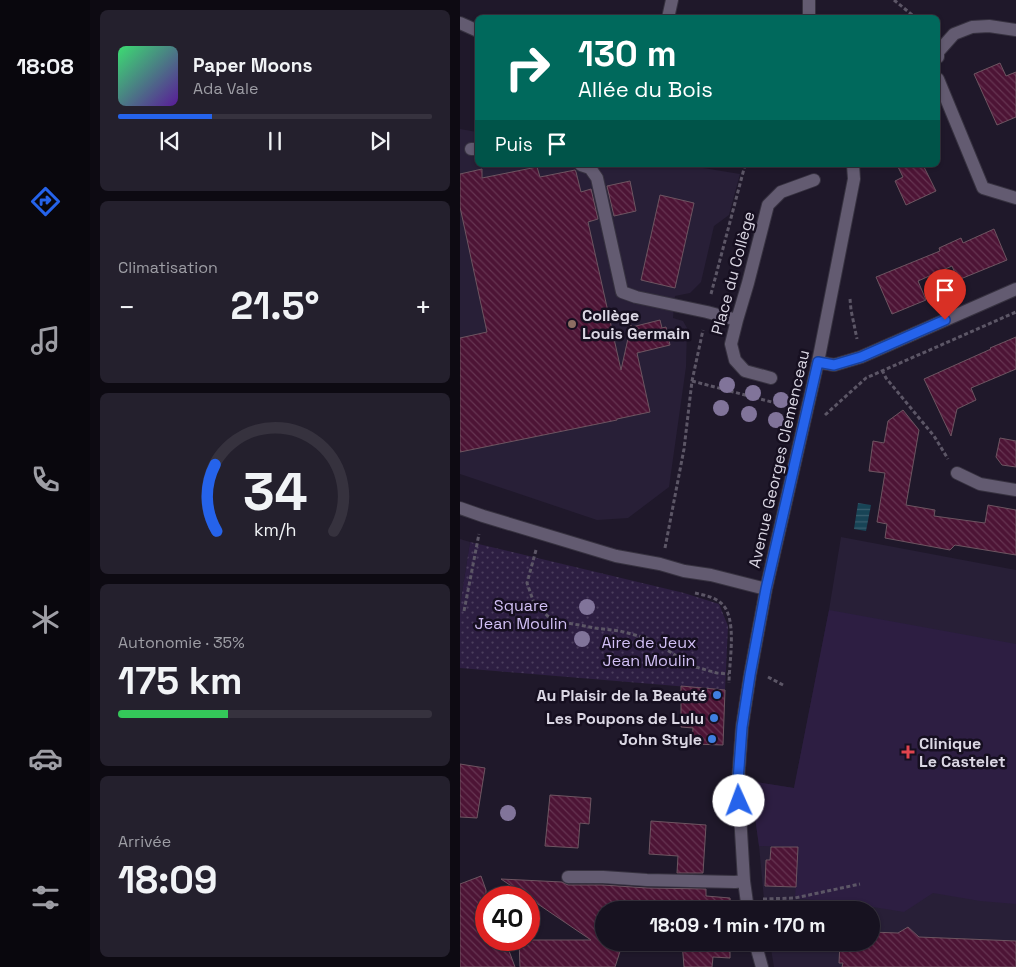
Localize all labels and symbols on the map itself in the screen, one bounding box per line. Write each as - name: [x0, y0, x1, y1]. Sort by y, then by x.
- street label: Place du Collège: [706, 209, 760, 337]
- pin: [924, 269, 966, 320]
- place label: Collège Louis Germain: [582, 305, 690, 344]
- marker: Collège Louis Germain: [566, 318, 578, 330]
- street label: Avenue Georges Clemenceau: [744, 348, 814, 570]
- park label: Square Jean Moulin: [475, 595, 567, 634]
- park label: Aire de Jeux Jean Moulin: [601, 632, 697, 671]
- place label: Au Plaisir de la Beauté: [536, 685, 707, 706]
- marker: Au Plaisir de la Beauté: [711, 689, 723, 701]
- place label: Les Poupons de Lulu: [546, 708, 704, 729]
- marker: Les Poupons de Lulu: [708, 712, 720, 724]
- place label: John Style: [619, 729, 702, 750]
- marker: John Style: [706, 733, 718, 745]
- place label: Clinique Le Castelet: [919, 733, 1005, 772]
- marker: Clinique Le Castelet: [901, 745, 915, 759]
- position arrow: [712, 774, 764, 826]
- speed limit sign: 40: [475, 886, 540, 951]

